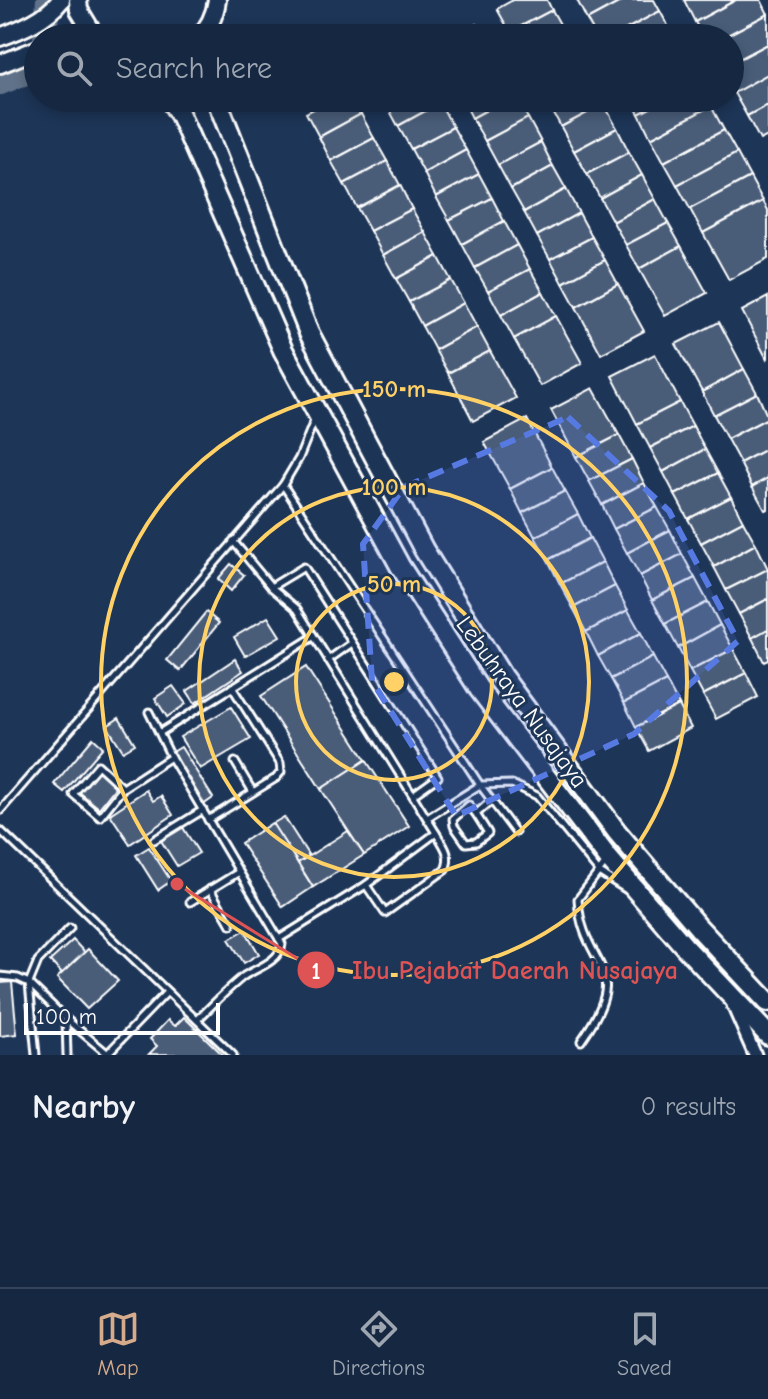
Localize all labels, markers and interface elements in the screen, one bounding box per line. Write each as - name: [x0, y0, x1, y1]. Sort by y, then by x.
- search box: [24, 24, 744, 112]
- icon: search: [52, 46, 96, 90]
- text: Search here: [116, 51, 272, 86]
- text: 150 m: [362, 375, 426, 403]
- text: 100 m: [362, 473, 426, 501]
- text: 50 m: [367, 570, 421, 598]
- street label: Lebuhraya Nusajaya: [450, 611, 594, 793]
- centre of rings: [380, 668, 408, 696]
- callout: Ibu Pejabat Daerah Nusajaya: [296, 945, 694, 995]
- text: Ibu Pejabat Daerah Nusajaya: [352, 956, 678, 986]
- text: 1: [311, 957, 321, 985]
- scale bar: [24, 999, 220, 1035]
- text: 100 m: [36, 1004, 97, 1030]
- text: Nearby: [32, 1087, 135, 1127]
- text: 0 results: [641, 1092, 736, 1122]
- tab: Map: [96, 1307, 140, 1381]
- tab: Directions: [332, 1307, 425, 1381]
- tab: Saved: [617, 1307, 672, 1381]

